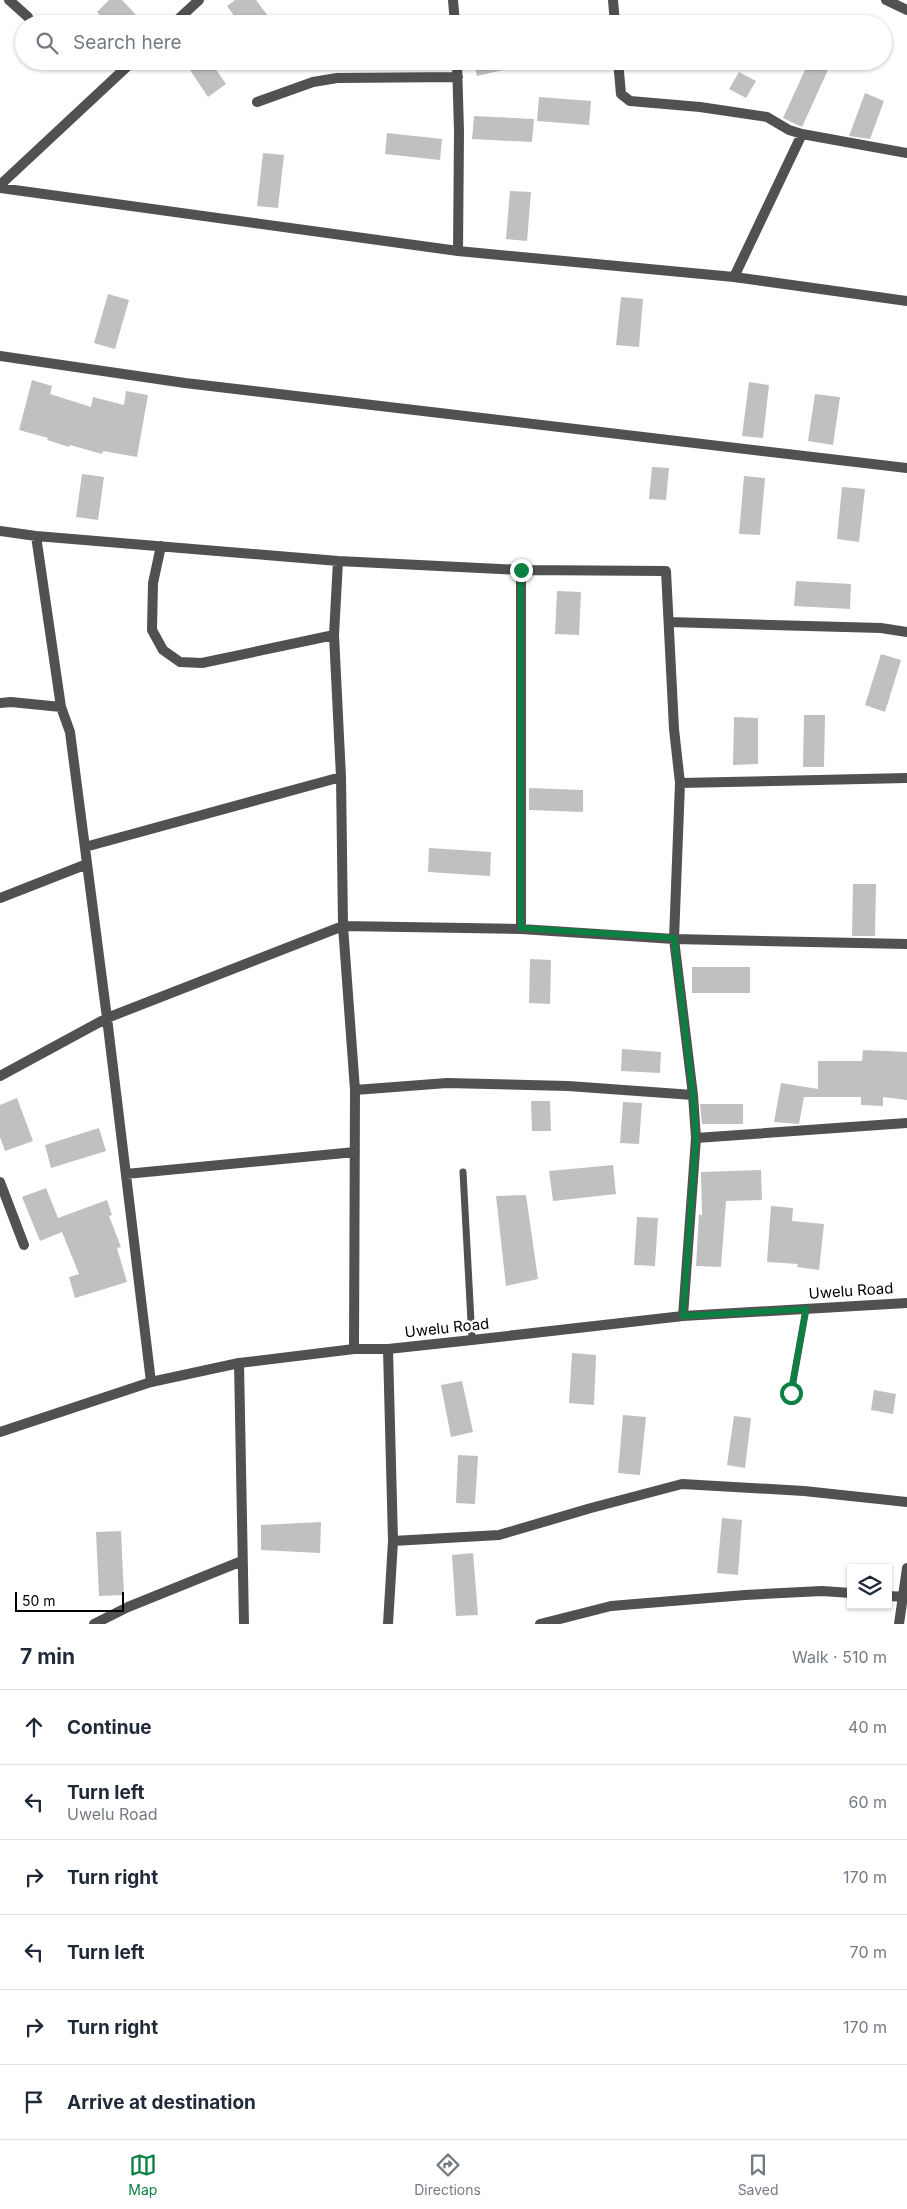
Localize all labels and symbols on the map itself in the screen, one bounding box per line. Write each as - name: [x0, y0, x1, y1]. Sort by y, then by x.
- route end: [510, 559, 533, 582]
- street label: Uwelu Road: [808, 1278, 894, 1303]
- street label: Uwelu Road: [404, 1314, 490, 1341]
- route start: [780, 1382, 803, 1405]
- scale bar: [15, 1589, 124, 1612]

